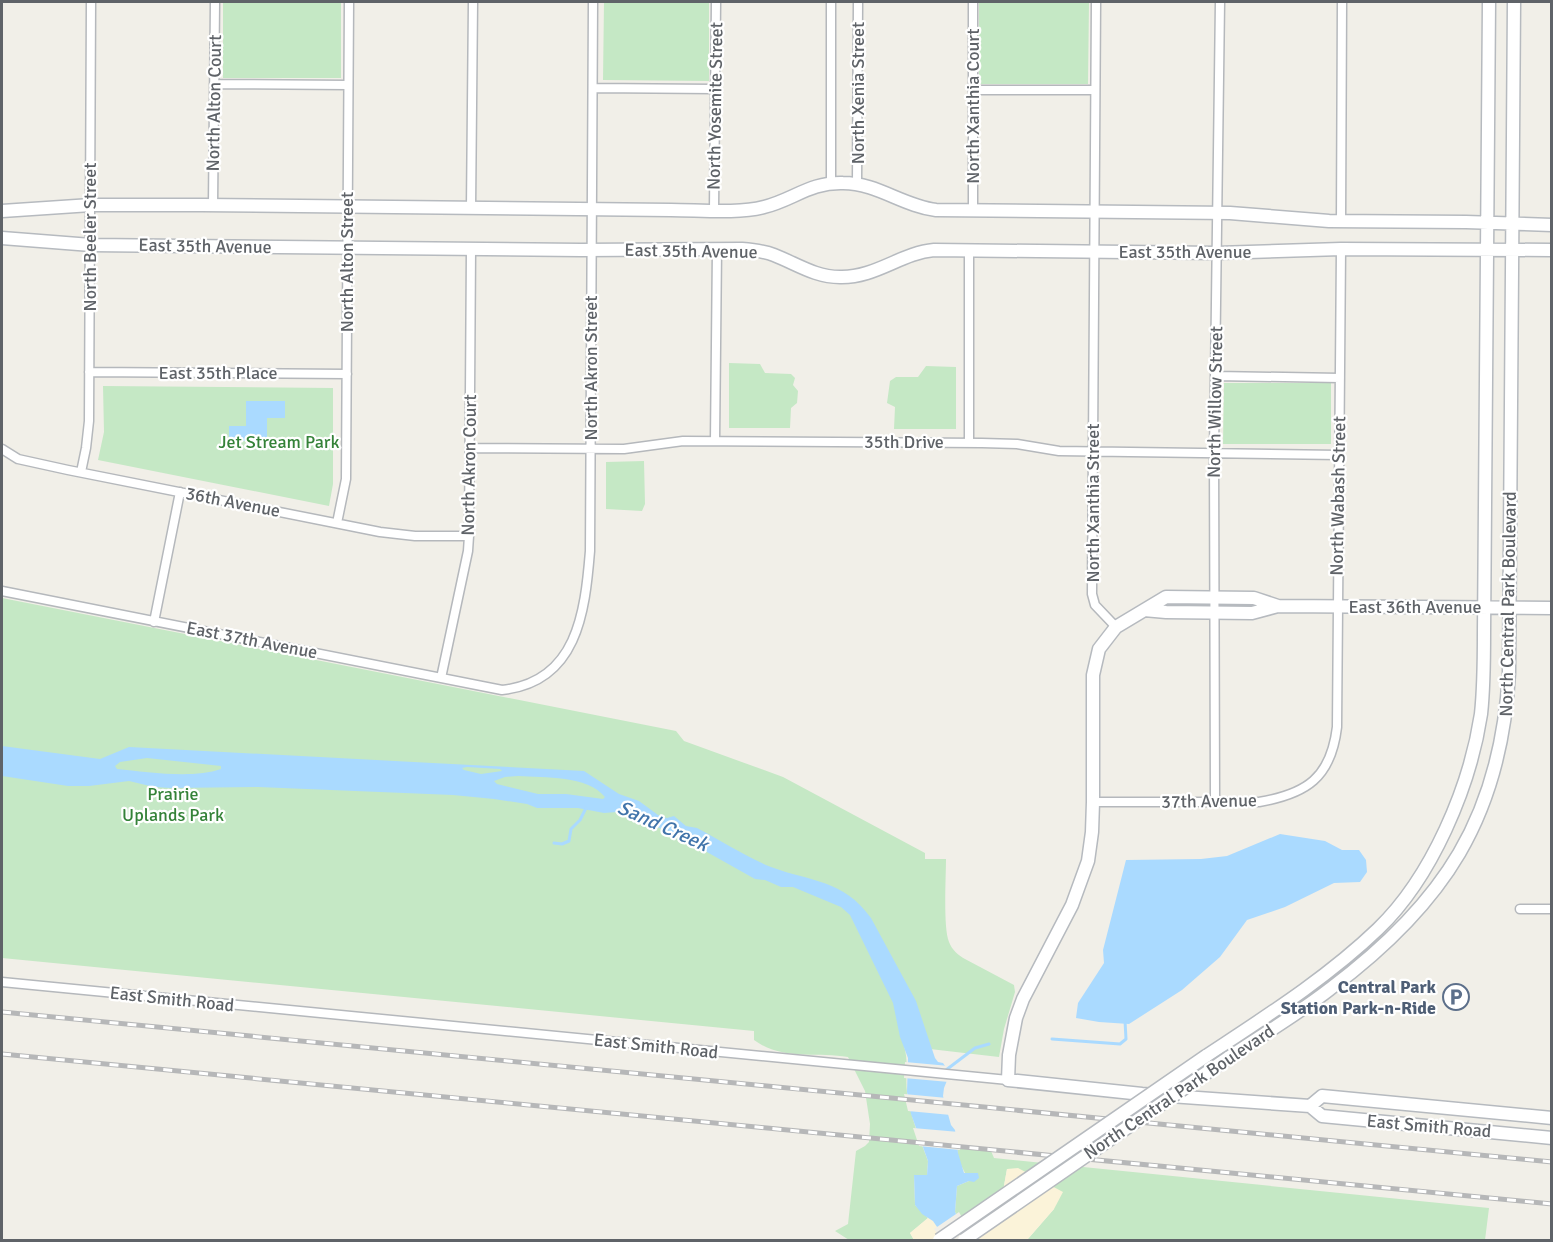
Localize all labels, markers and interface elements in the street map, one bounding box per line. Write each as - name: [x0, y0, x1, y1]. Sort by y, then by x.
- street label: North Yosemite Street: [703, 22, 727, 190]
- street label: North Xenia Street: [847, 22, 869, 164]
- street label: North Xanthia Court: [962, 28, 984, 184]
- street label: North Alton Court: [202, 34, 226, 172]
- street label: North Beeler Street: [79, 162, 101, 312]
- street label: North Alton Street: [336, 192, 358, 332]
- street label: East 35th Avenue: [138, 234, 272, 258]
- street label: East 35th Avenue: [624, 239, 758, 263]
- street label: East 35th Avenue: [1118, 241, 1252, 263]
- street label: North Akron Street: [580, 295, 602, 441]
- street label: North Willow Street: [1203, 326, 1227, 478]
- street label: East 35th Place: [159, 362, 277, 384]
- street label: North Akron Court: [457, 394, 481, 536]
- street label: North Wabash Street: [1326, 416, 1350, 576]
- street label: North Xanthia Street: [1082, 424, 1104, 582]
- park label: Jet Stream Park: [219, 431, 339, 453]
- street label: 35th Drive: [864, 431, 944, 453]
- street label: 36th Avenue: [184, 482, 282, 522]
- street label: North Central Park Boulevard: [1495, 491, 1521, 717]
- street label: East 36th Avenue: [1348, 596, 1482, 618]
- street label: East 37th Avenue: [185, 617, 319, 663]
- park label: Prairie Uplands Park: [122, 783, 224, 826]
- street label: 37th Avenue: [1161, 789, 1257, 813]
- water label: Sand Creek: [614, 795, 714, 858]
- place label: Central Park Station Park-n-Ride: [1281, 976, 1437, 1019]
- street label: East Smith Road: [109, 982, 235, 1016]
- parking icon: Central Park Station Park-n-Ride: [1441, 982, 1471, 1012]
- street label: North Central Park Boulevard: [1079, 1020, 1279, 1164]
- street label: East Smith Road: [593, 1029, 719, 1063]
- street label: East Smith Road: [1366, 1110, 1492, 1142]

